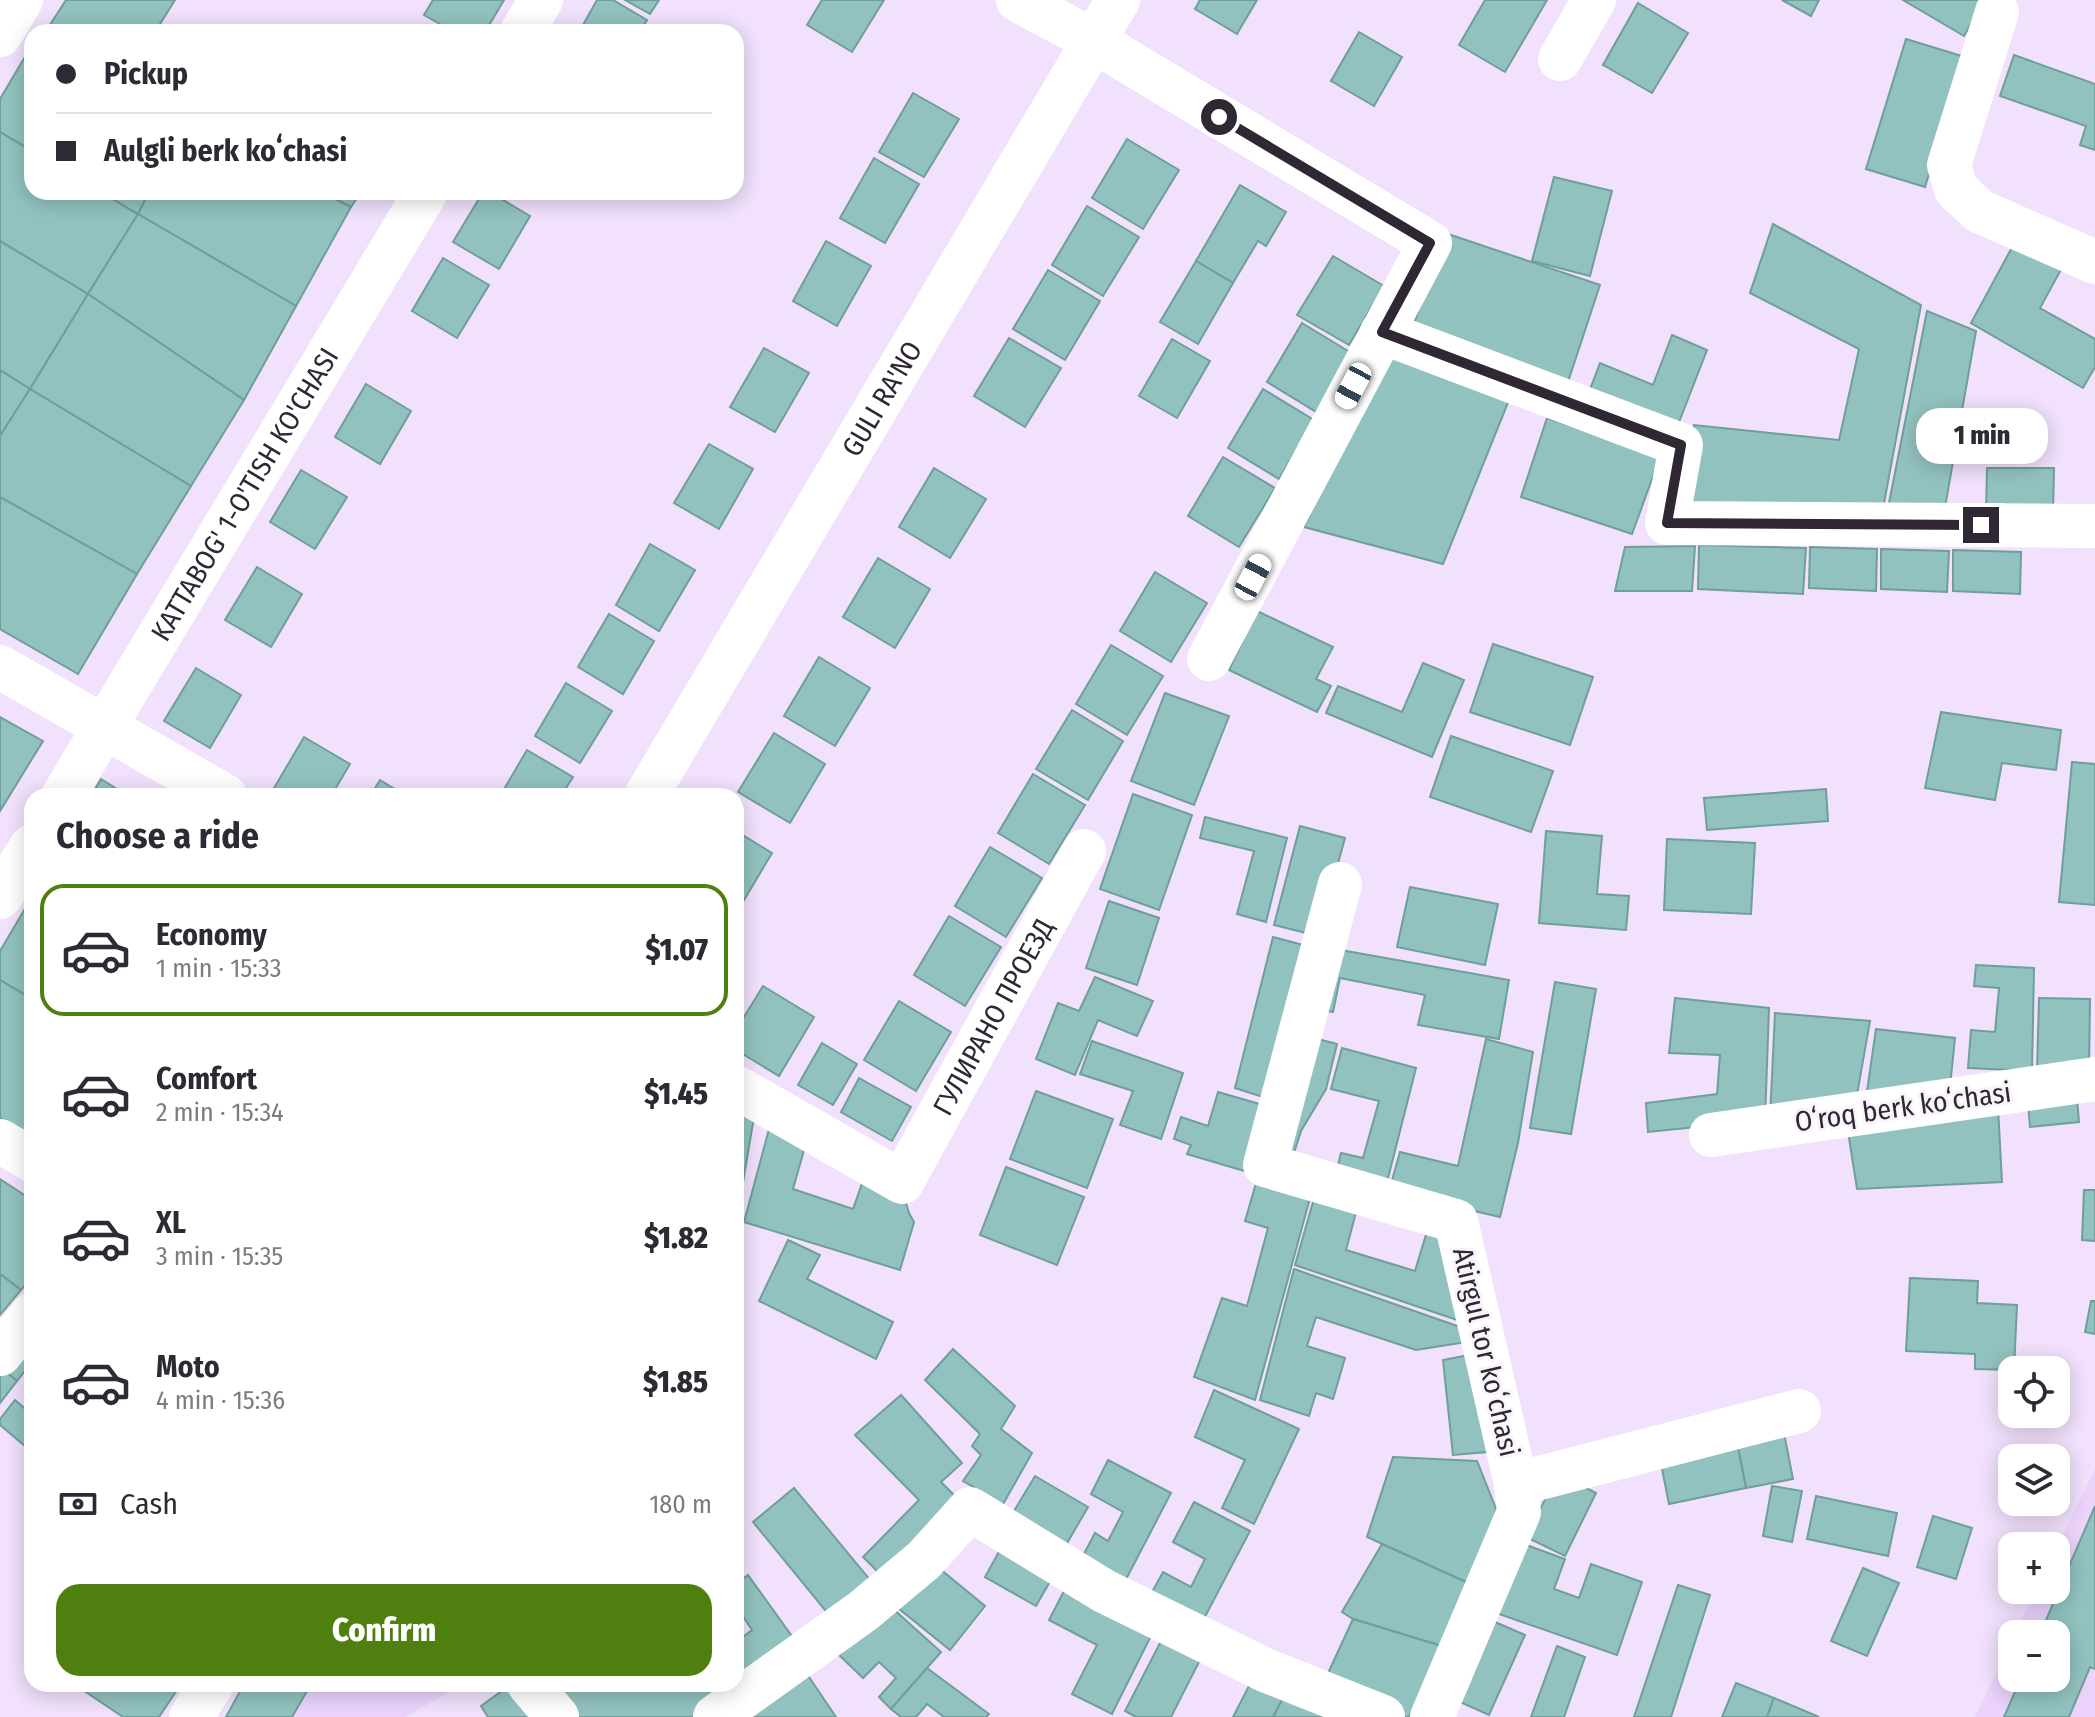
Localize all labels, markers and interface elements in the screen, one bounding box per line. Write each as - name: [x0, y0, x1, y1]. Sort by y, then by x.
- text: Pickup: [104, 56, 188, 92]
- route start: [1201, 99, 1237, 135]
- text: Aulgli berk koʻchasi: [104, 133, 347, 169]
- street label: GULI RA'NO: [835, 335, 929, 462]
- street label: KATTABOG' 1-O'TISH KO'CHASI: [144, 342, 345, 647]
- car: [1331, 359, 1375, 413]
- callout: 1 min: [1915, 409, 2047, 465]
- text: 1 min: [1954, 420, 2010, 451]
- route end: [1963, 507, 1999, 543]
- car: [1231, 550, 1275, 604]
- text: Choose a ride: [56, 814, 259, 858]
- street label: ГУЛИРАНО ПРОЕЗД: [926, 913, 1060, 1121]
- icon: car: [60, 914, 132, 986]
- text: Economy: [156, 917, 267, 953]
- text: $1.07: [645, 932, 708, 968]
- text: 1 min · 15:33: [156, 953, 282, 984]
- icon: car: [60, 1058, 132, 1130]
- text: Comfort: [156, 1061, 257, 1097]
- street label: Oʻroq berk koʻchasi: [1793, 1075, 2013, 1139]
- text: $1.45: [644, 1076, 708, 1112]
- text: 2 min · 15:34: [156, 1097, 284, 1128]
- icon: car: [60, 1202, 132, 1274]
- text: XL: [156, 1205, 186, 1241]
- text: $1.82: [644, 1220, 708, 1256]
- text: 3 min · 15:35: [156, 1241, 283, 1272]
- street label: Atirgul tor koʻchasi: [1446, 1244, 1526, 1460]
- icon: car: [60, 1346, 132, 1418]
- text: Moto: [156, 1349, 220, 1385]
- map controls: [1998, 1356, 2070, 1692]
- button: locate: [1998, 1356, 2070, 1428]
- text: $1.85: [643, 1364, 708, 1400]
- text: 4 min · 15:36: [156, 1385, 285, 1416]
- button: layers: [1998, 1444, 2070, 1516]
- icon: cash: [56, 1482, 100, 1526]
- text: Cash: [120, 1486, 178, 1522]
- text: 180 m: [649, 1489, 712, 1520]
- button: +: [1998, 1532, 2070, 1604]
- button: Confirm: [56, 1584, 712, 1676]
- button: −: [1998, 1620, 2070, 1692]

